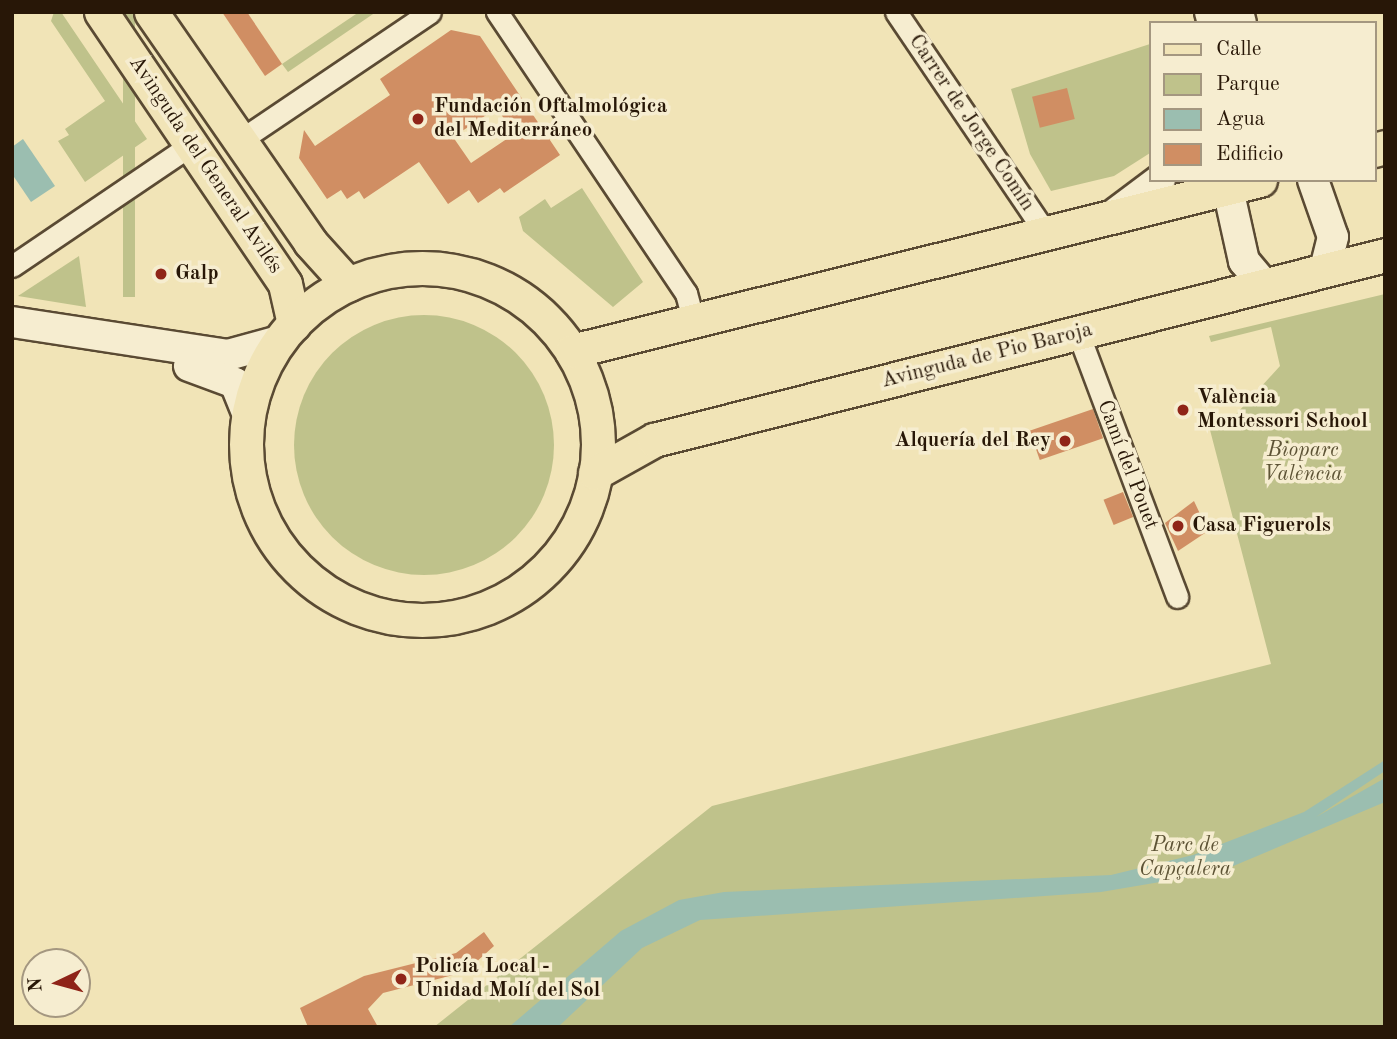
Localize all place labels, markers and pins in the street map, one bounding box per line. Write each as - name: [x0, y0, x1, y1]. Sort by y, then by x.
- place label: Fundación Oftalmológica del Mediterráneo: [434, 94, 667, 144]
- marker: Fundación Oftalmológica del Mediterráneo: [408, 109, 428, 129]
- place label: Galp: [175, 261, 219, 287]
- marker: Galp: [153, 266, 169, 282]
- place label: València Montessori School: [1197, 385, 1368, 435]
- marker: València Montessori School: [1175, 402, 1191, 418]
- place label: Alquería del Rey: [895, 428, 1051, 454]
- marker: Alquería del Rey: [1057, 433, 1073, 449]
- place label: Casa Figuerols: [1192, 513, 1331, 539]
- marker: Casa Figuerols: [1170, 518, 1186, 534]
- place label: Policía Local - Unidad Molí del Sol: [415, 954, 600, 1004]
- marker: Policía Local - Unidad Molí del Sol: [393, 971, 409, 987]

